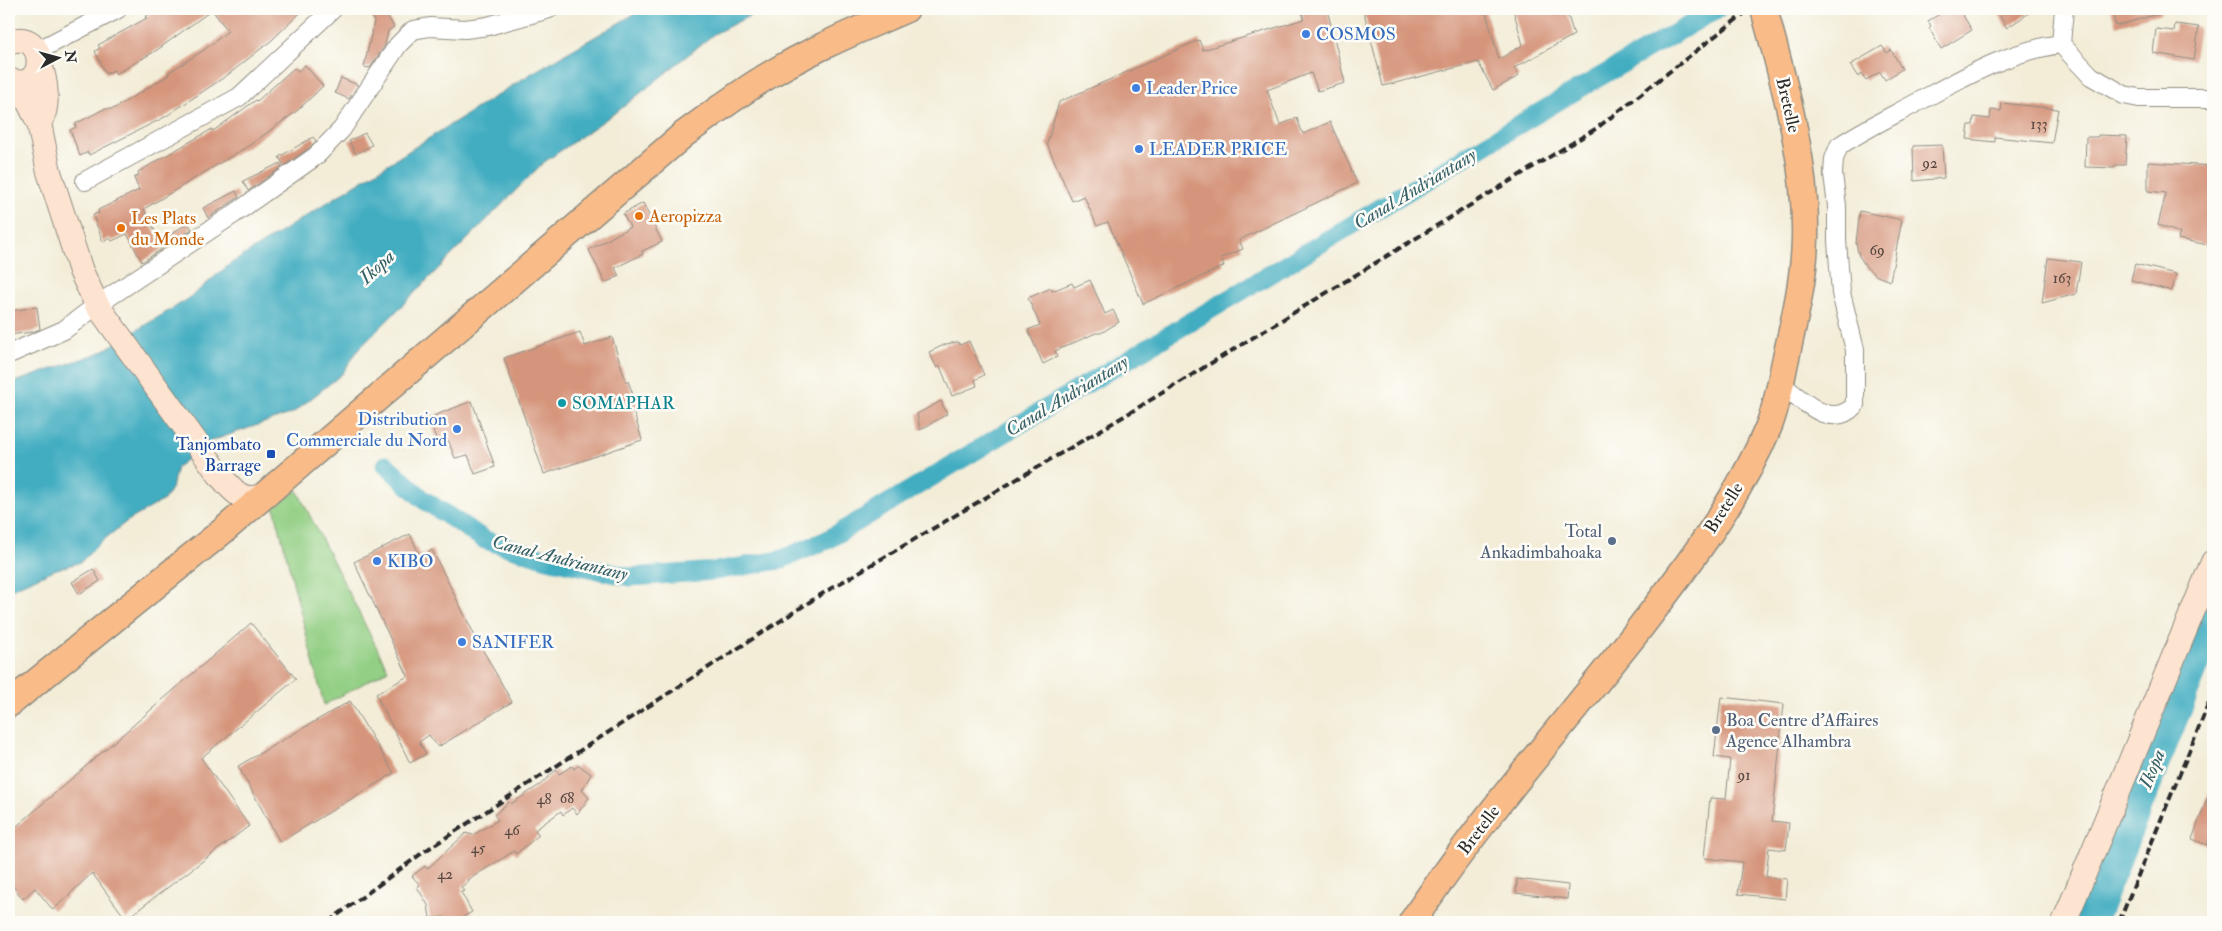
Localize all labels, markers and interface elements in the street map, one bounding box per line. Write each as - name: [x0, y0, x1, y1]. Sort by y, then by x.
- place label: COSMOS: [1316, 23, 1396, 46]
- marker: COSMOS: [1300, 28, 1312, 40]
- north arrow: [32, 32, 82, 82]
- text: N: [61, 49, 80, 64]
- street label: Bretelle: [1771, 75, 1806, 135]
- place label: Leader Price: [1146, 77, 1238, 100]
- marker: Leader Price: [1130, 82, 1142, 94]
- house number: 133: [2031, 115, 2047, 134]
- place label: LEADER PRICE: [1149, 138, 1287, 161]
- marker: LEADER PRICE: [1133, 143, 1145, 155]
- water label: Canal Andriantany: [1349, 143, 1481, 235]
- house number: 92: [1921, 154, 1938, 173]
- place label: Aeropizza: [648, 205, 722, 228]
- place label: Les Plats du Monde: [131, 207, 205, 251]
- marker: Aeropizza: [633, 210, 645, 222]
- marker: Les Plats du Monde: [115, 222, 127, 234]
- house number: 69: [1869, 241, 1885, 260]
- water label: Ikopa: [354, 245, 400, 290]
- house number: 163: [2053, 269, 2071, 288]
- water label: Canal Andriantany: [1001, 350, 1133, 442]
- place label: SOMAPHAR: [572, 392, 676, 415]
- marker: SOMAPHAR: [556, 397, 568, 409]
- place label: Distribution Commerciale du Nord: [286, 408, 447, 452]
- marker: Distribution Commerciale du Nord: [451, 423, 463, 435]
- place label: Tanjombato Barrage: [176, 433, 261, 477]
- marker: Tanjombato Barrage: [265, 448, 277, 460]
- street label: Bretelle: [1699, 478, 1749, 538]
- place label: Total Ankadimbahoaka: [1479, 520, 1603, 564]
- water label: Canal Andriantany: [490, 530, 631, 587]
- marker: Total Ankadimbahoaka: [1606, 535, 1618, 547]
- place label: KIBO: [387, 550, 433, 573]
- marker: KIBO: [371, 555, 383, 567]
- place label: SANIFER: [472, 631, 555, 654]
- marker: SANIFER: [456, 636, 468, 648]
- place label: Boa Centre d'Affaires Agence Alhambra: [1725, 709, 1878, 753]
- marker: Boa Centre d'Affaires Agence Alhambra: [1710, 724, 1722, 736]
- water label: Ikopa: [2133, 746, 2171, 793]
- house number: 91: [1737, 766, 1751, 785]
- house number: 68: [560, 789, 574, 808]
- house number: 48: [536, 790, 552, 809]
- street label: Bretelle: [1453, 800, 1505, 859]
- house number: 46: [504, 821, 521, 840]
- house number: 45: [471, 839, 486, 858]
- house number: 42: [437, 865, 453, 884]

